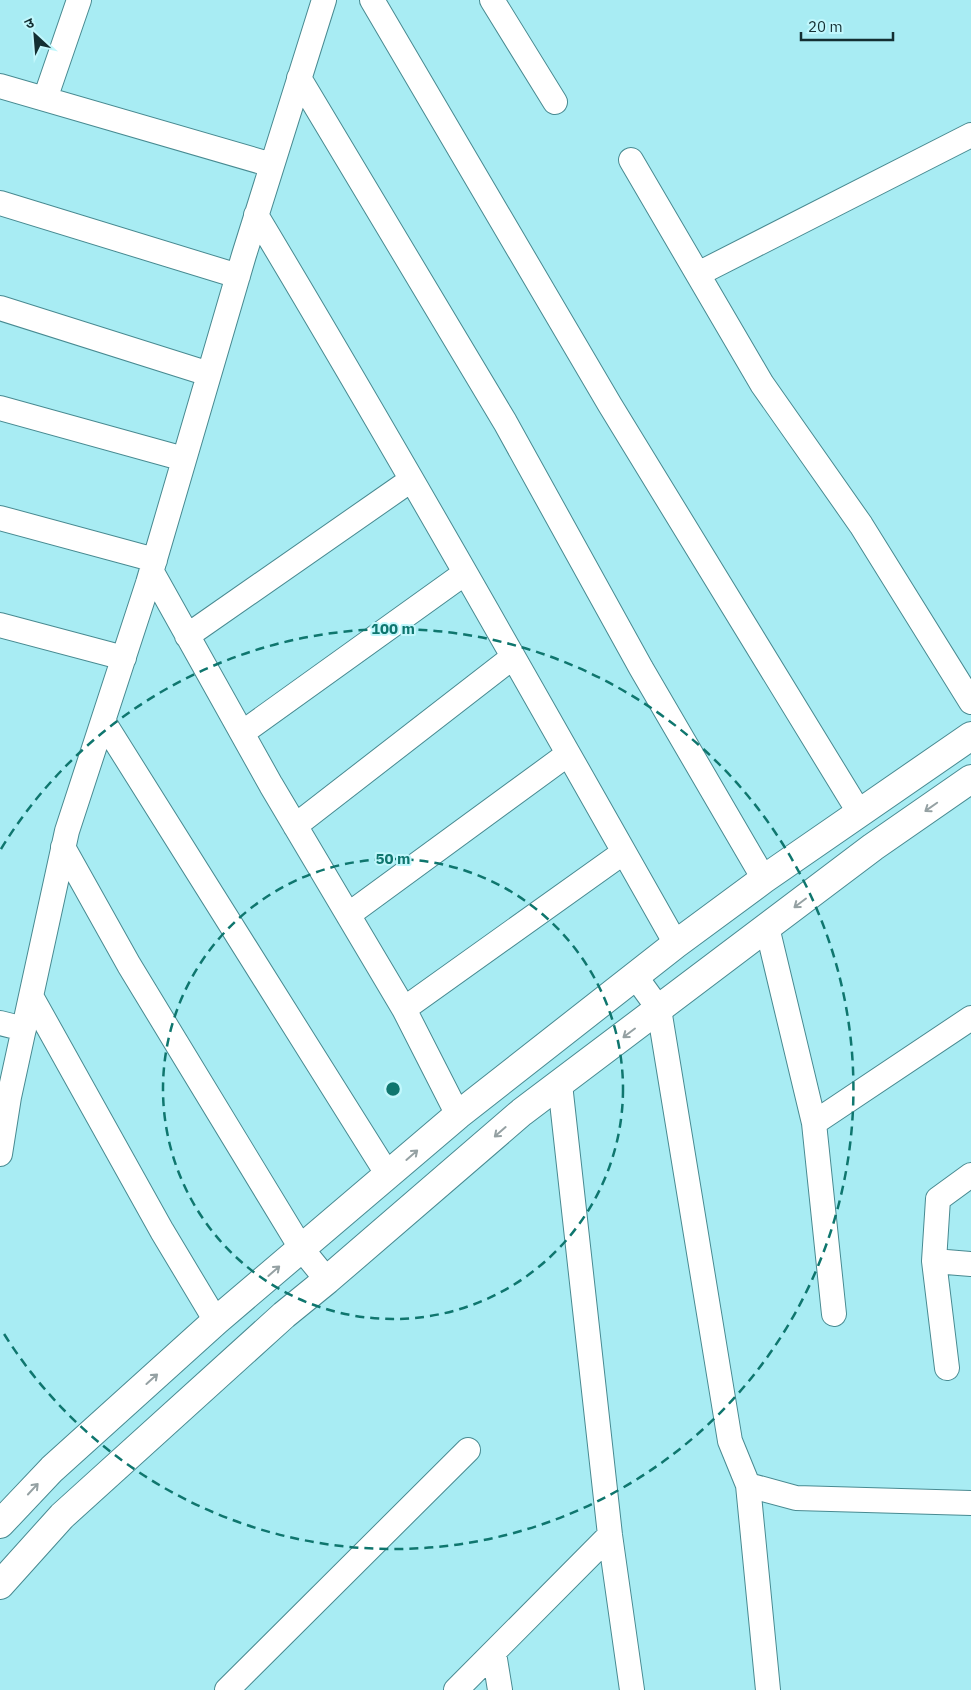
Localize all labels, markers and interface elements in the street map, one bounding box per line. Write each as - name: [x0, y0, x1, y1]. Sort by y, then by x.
- north arrow: [10, 10, 60, 60]
- scale bar: [801, 10, 894, 42]
- text: उ: [22, 13, 38, 33]
- text: 20 m: [808, 17, 843, 36]
- text: 100 m: [371, 619, 415, 638]
- one-way arrow: [924, 802, 938, 812]
- text: 50 m: [376, 849, 410, 868]
- one-way arrow: [794, 897, 807, 908]
- one-way arrow: [623, 1027, 636, 1038]
- centre of rings: [384, 1080, 402, 1098]
- one-way arrow: [493, 1126, 506, 1137]
- one-way arrow: [405, 1149, 418, 1160]
- one-way arrow: [268, 1265, 281, 1277]
- one-way arrow: [146, 1373, 159, 1384]
- one-way arrow: [27, 1483, 39, 1495]

